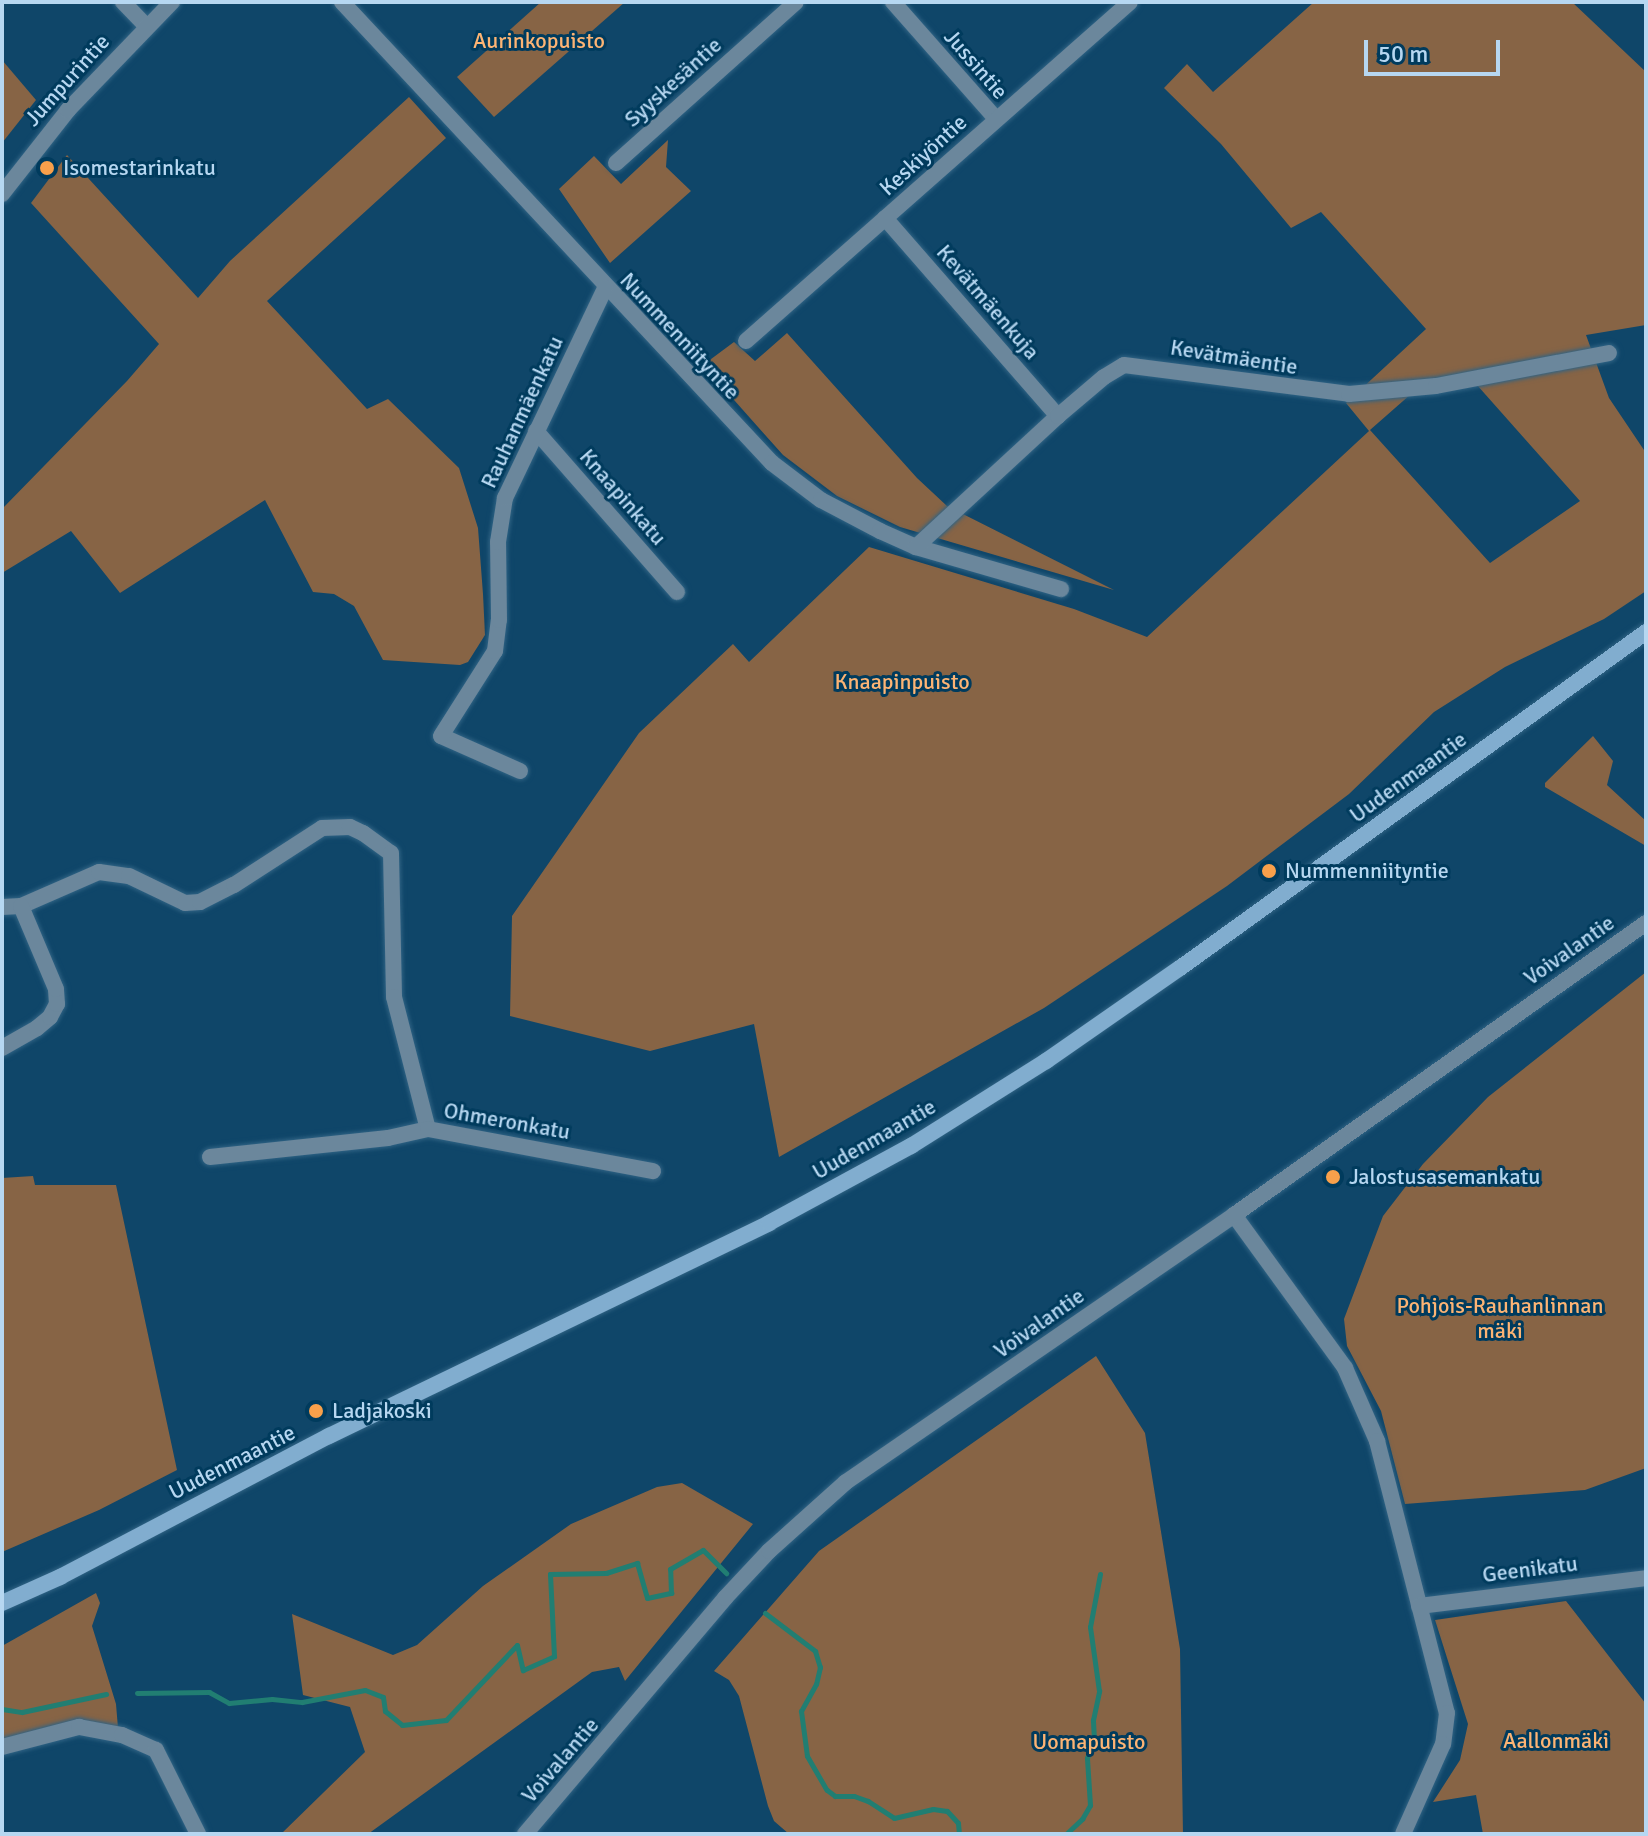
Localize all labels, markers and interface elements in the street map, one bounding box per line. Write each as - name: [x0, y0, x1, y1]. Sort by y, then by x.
- street label: Jussintie: [938, 24, 1014, 104]
- scale bar: [1368, 24, 1504, 74]
- park label: Aurinkopuisto: [473, 28, 605, 54]
- street label: Jumpurintie: [19, 29, 115, 131]
- street label: Syyskesäntie: [619, 32, 727, 132]
- text: 50 m: [1378, 39, 1428, 69]
- street label: Keskiyöntie: [874, 109, 972, 201]
- place label: Isomestarinkatu: [63, 155, 216, 181]
- marker: Isomestarinkatu: [38, 159, 56, 177]
- street label: Kevätmäenkuja: [931, 239, 1045, 365]
- street label: Nummenniityntie: [614, 267, 746, 405]
- street label: Rauhanmäenkatu: [475, 332, 569, 492]
- street label: Kevätmäentie: [1168, 334, 1300, 380]
- street label: Knaapinkatu: [574, 444, 672, 550]
- park label: Knaapinpuisto: [834, 669, 970, 695]
- street label: Uudenmaantie: [1344, 726, 1472, 828]
- place label: Nummenniityntie: [1285, 858, 1449, 884]
- marker: Nummenniityntie: [1260, 862, 1278, 880]
- street label: Voivalantie: [1519, 909, 1619, 991]
- street label: Uudenmaantie: [808, 1093, 940, 1185]
- street label: Ohmeronkatu: [442, 1097, 572, 1145]
- place label: Jalostusasemankatu: [1349, 1164, 1540, 1190]
- marker: Jalostusasemankatu: [1324, 1168, 1342, 1186]
- street label: Voivalantie: [989, 1282, 1089, 1364]
- park label: Pohjois-Rauhanlinnan mäki: [1397, 1292, 1603, 1344]
- place label: Ladjakoski: [332, 1398, 432, 1424]
- marker: Ladjakoski: [307, 1402, 325, 1420]
- street label: Uudenmaantie: [164, 1419, 300, 1505]
- street label: Geenikatu: [1481, 1550, 1579, 1588]
- street label: Voivalantie: [516, 1712, 604, 1808]
- park label: Aallonmäki: [1503, 1728, 1609, 1754]
- park label: Uomapuisto: [1033, 1729, 1145, 1755]

